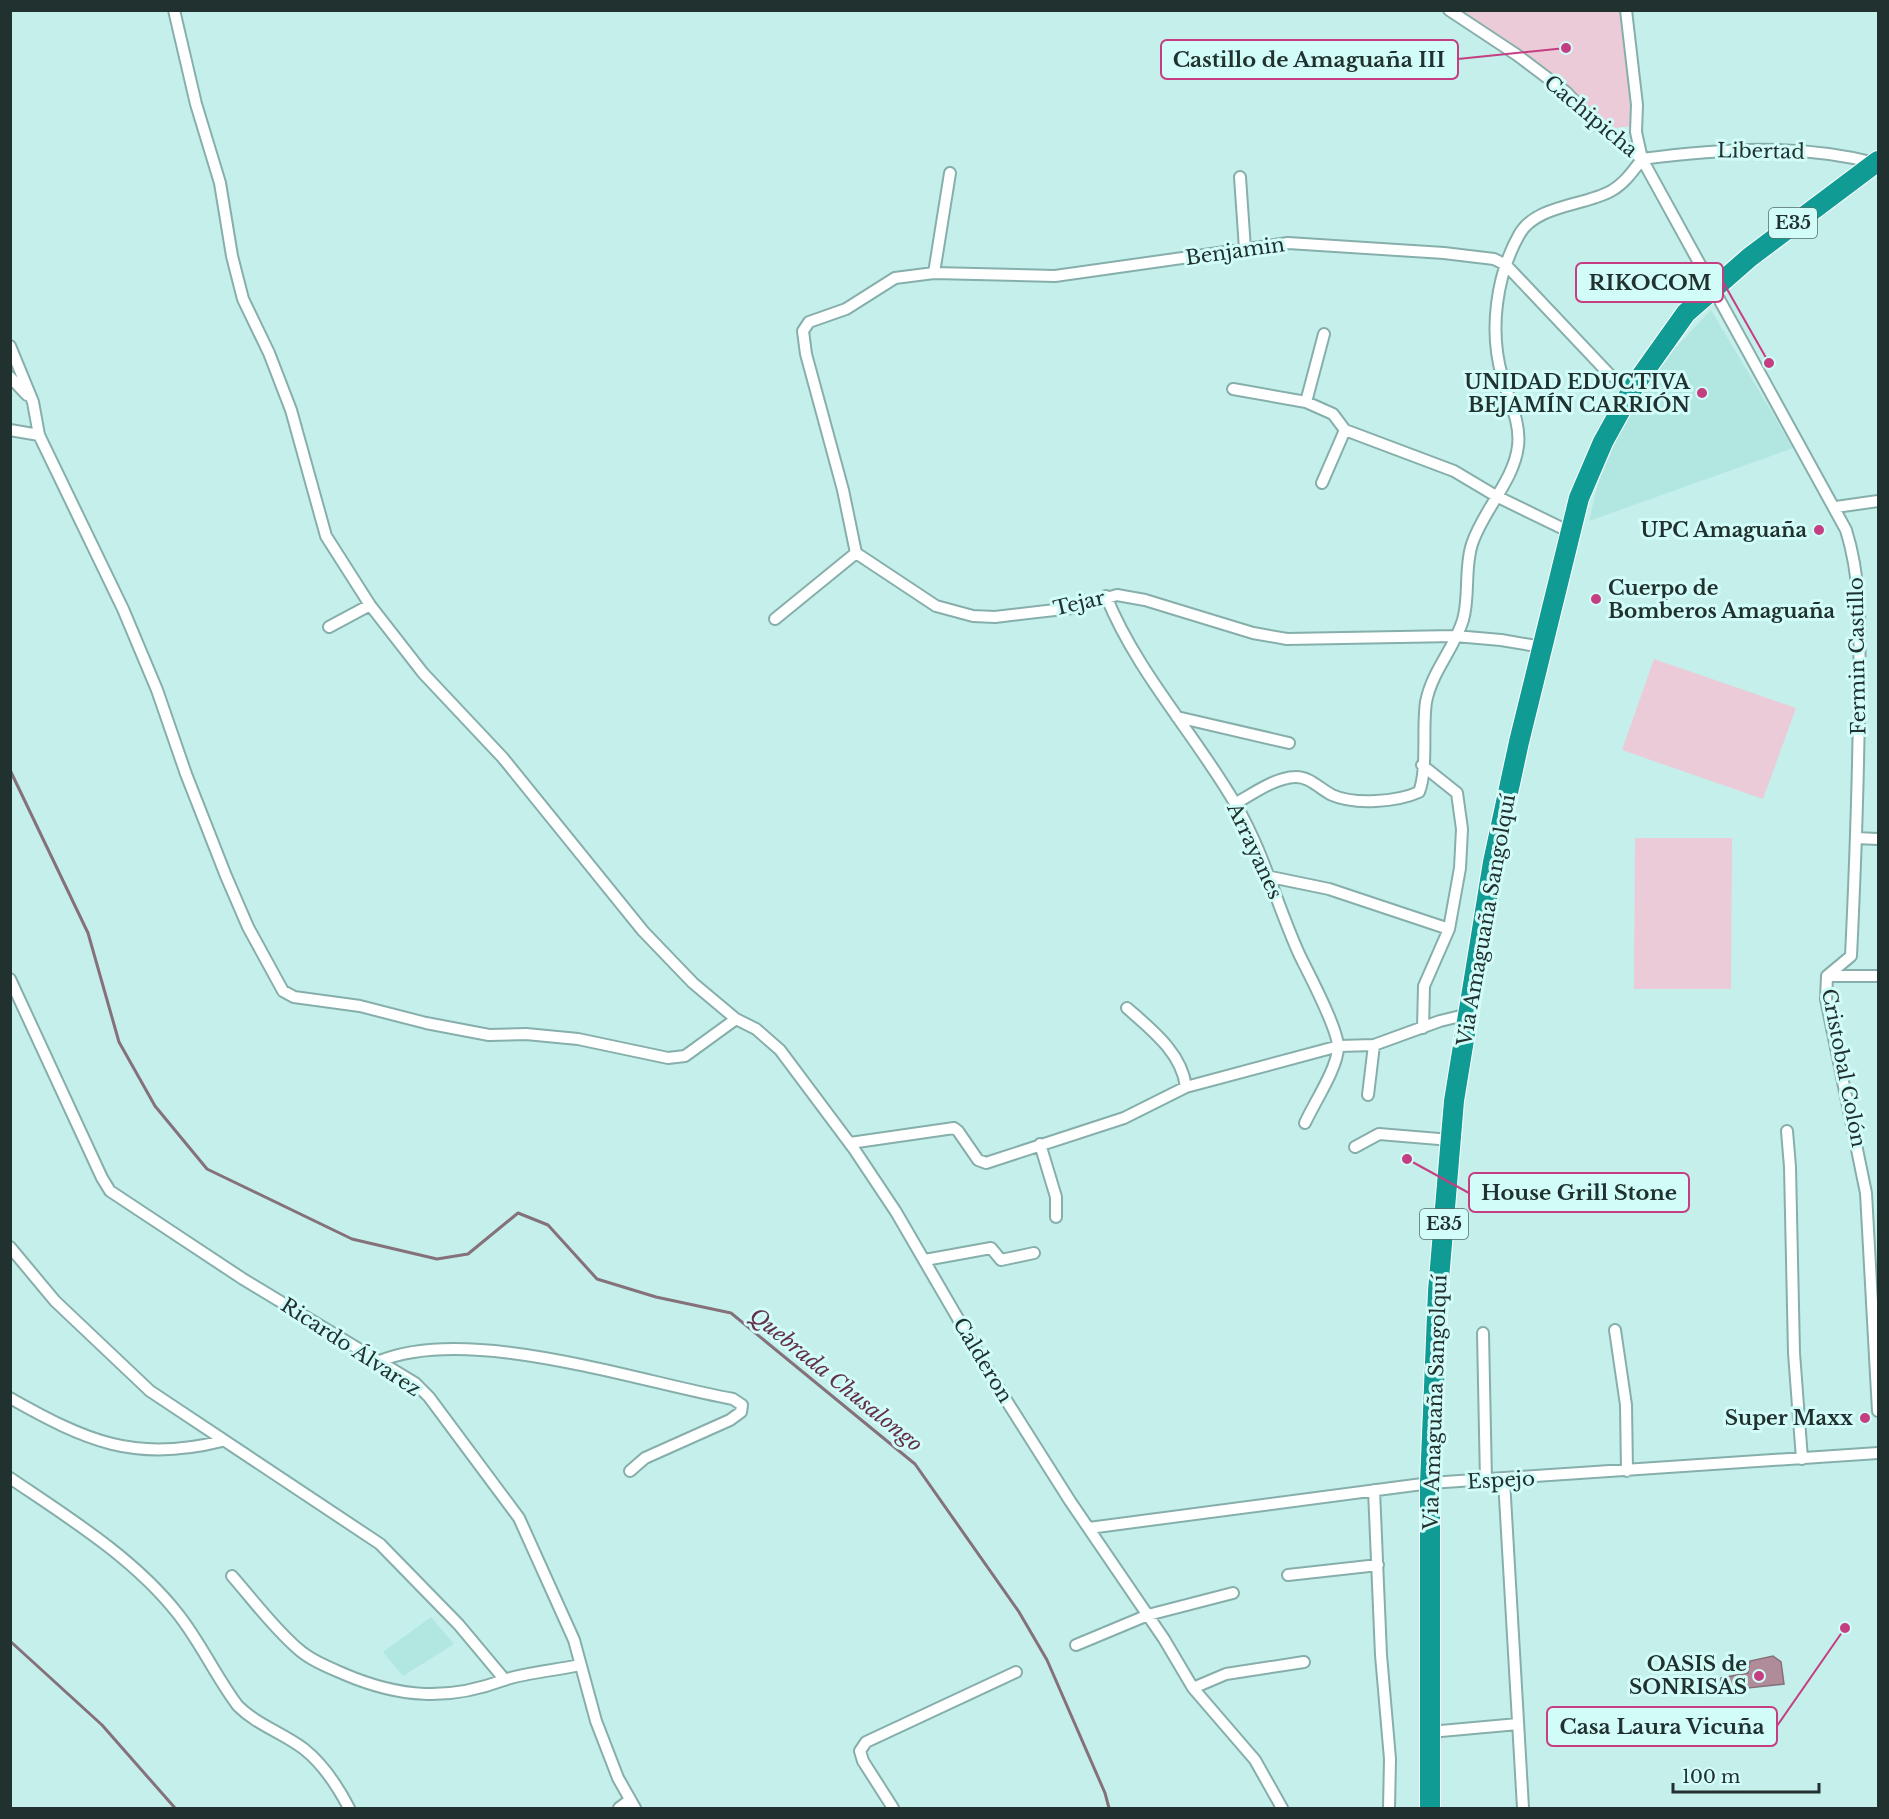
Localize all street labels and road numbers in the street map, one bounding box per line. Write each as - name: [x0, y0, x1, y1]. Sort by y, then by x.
- street label: Cachipicha: [1539, 70, 1643, 163]
- street label: Libertad: [1717, 138, 1805, 164]
- road number: E35: [1769, 208, 1817, 238]
- street label: Benjamin: [1184, 232, 1286, 270]
- street label: Fermin Castillo: [1844, 577, 1870, 735]
- street label: Tejar: [1051, 585, 1108, 621]
- street label: Via Amaguaña Sangolquí: [1452, 792, 1520, 1049]
- street label: Arrayanes: [1222, 798, 1288, 903]
- street label: Cristobal Colón: [1817, 987, 1871, 1150]
- road number: E35: [1420, 1209, 1468, 1239]
- street label: Via Amaguaña Sangolquí: [1419, 1274, 1451, 1531]
- street label: Ricardo Álvarez: [277, 1292, 426, 1401]
- street label: Calderon: [948, 1313, 1018, 1407]
- street label: Espejo: [1467, 1466, 1535, 1494]

